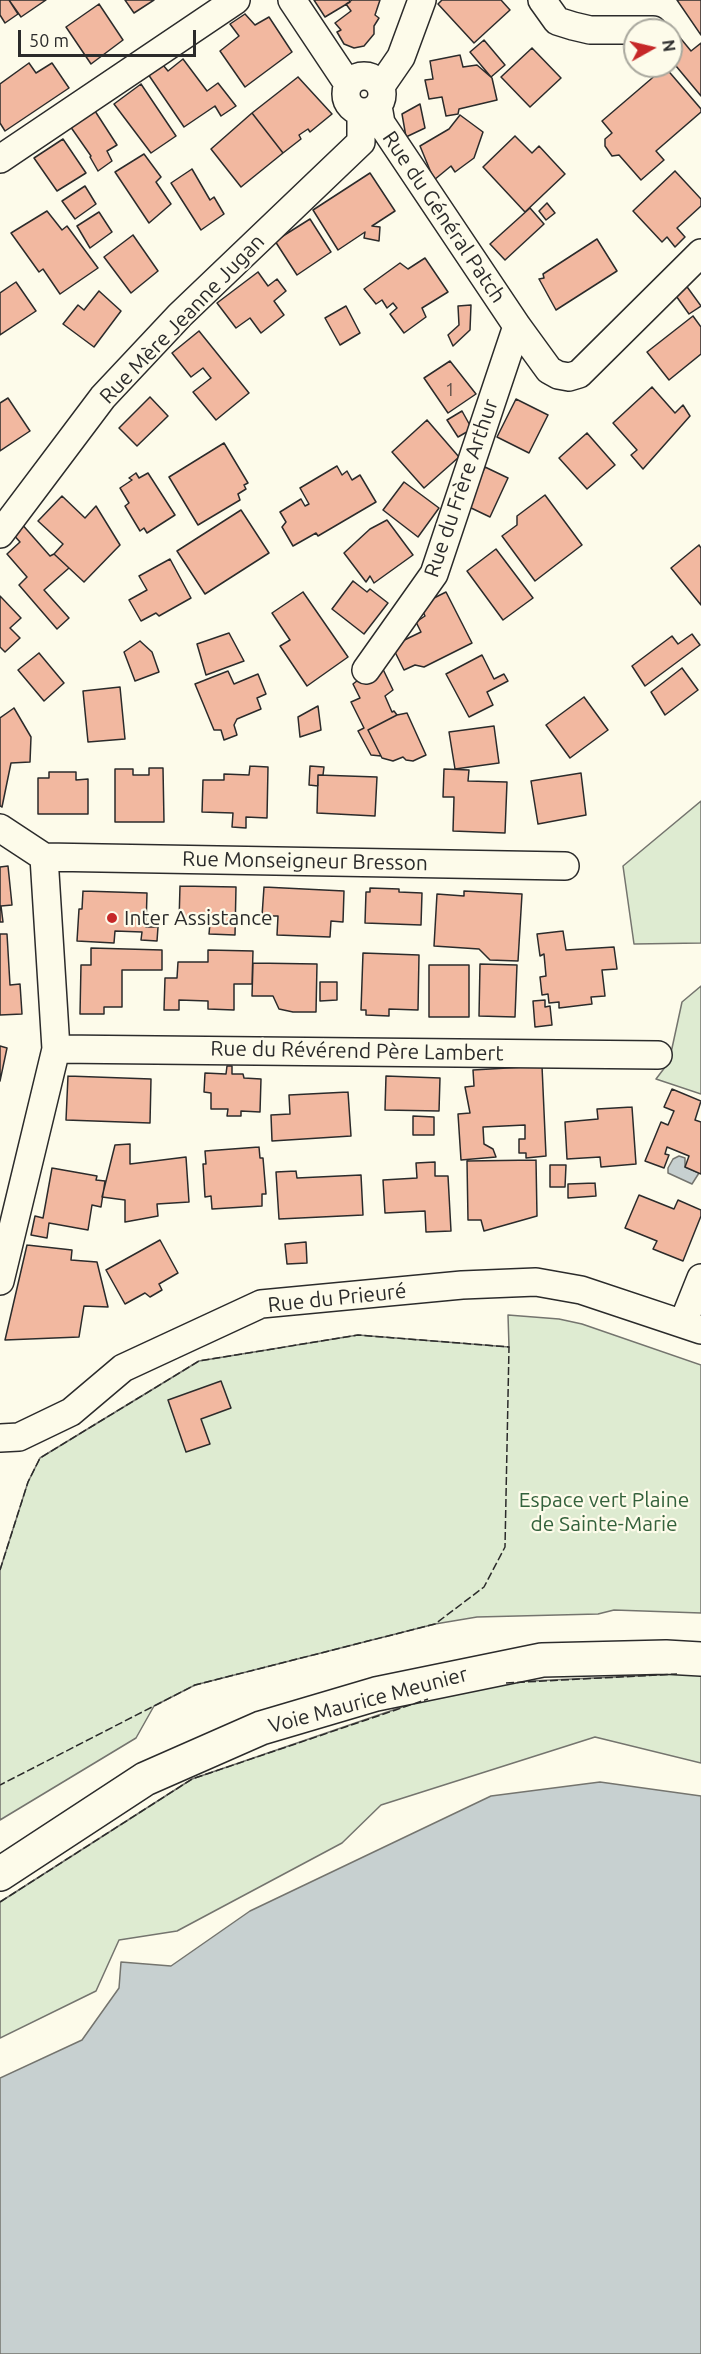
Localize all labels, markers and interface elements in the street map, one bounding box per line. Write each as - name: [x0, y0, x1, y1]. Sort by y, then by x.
- scale bar: [21, 18, 200, 56]
- north arrow: [623, 18, 683, 78]
- text: 50 m: [29, 30, 69, 50]
- text: N: [659, 39, 679, 53]
- street label: Rue du Général Patch: [377, 126, 511, 308]
- street label: Rue Mère Jeanne Jugan: [94, 229, 270, 409]
- house number: 1: [445, 379, 455, 401]
- street label: Rue du Frère Arthur: [419, 396, 503, 580]
- street label: Rue Monseigneur Bresson: [182, 846, 428, 876]
- place label: Inter Assistance: [124, 905, 273, 931]
- marker: Inter Assistance: [105, 911, 119, 925]
- street label: Rue du Révérend Père Lambert: [210, 1036, 504, 1066]
- street label: Rue du Prieuré: [266, 1278, 408, 1318]
- park label: Espace vert Plaine de Sainte-Marie: [519, 1487, 689, 1537]
- street label: Voie Maurice Meunier: [266, 1661, 470, 1739]

